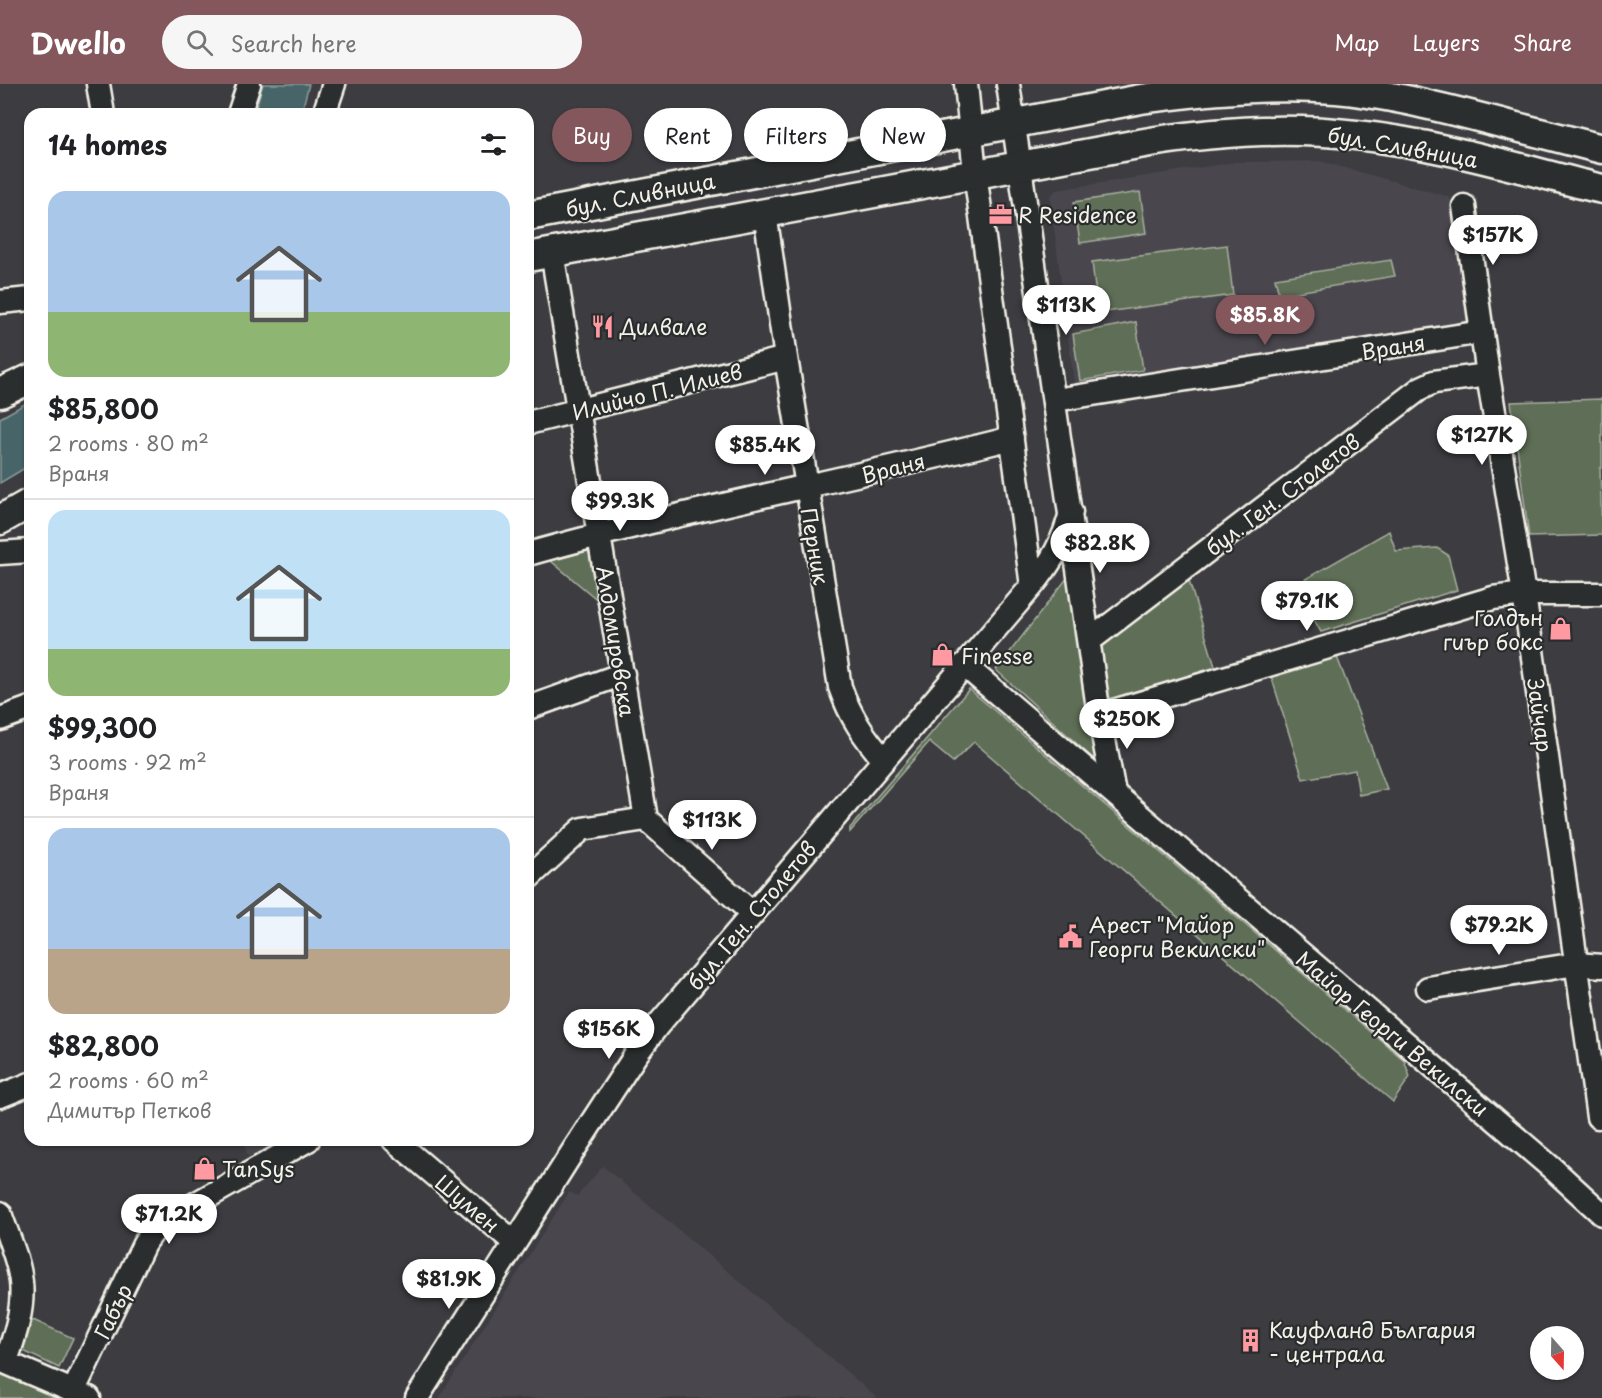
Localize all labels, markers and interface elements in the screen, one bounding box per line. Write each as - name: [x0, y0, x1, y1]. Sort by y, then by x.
- search box: [162, 15, 582, 69]
- text: Dwello: [30, 21, 126, 64]
- icon: search: [183, 26, 216, 59]
- text: Search here: [231, 26, 357, 59]
- text: Map: [1335, 26, 1379, 58]
- text: Layers: [1412, 26, 1480, 58]
- text: Share: [1513, 26, 1572, 58]
- chip: Buy: [552, 108, 632, 162]
- chip: Rent: [644, 108, 732, 162]
- chip: Filters: [744, 108, 848, 162]
- chip: New: [860, 108, 946, 162]
- street label: бул. Сливница: [1325, 117, 1481, 175]
- text: 14 homes: [48, 125, 167, 164]
- icon: filters: [477, 128, 510, 161]
- street label: бул. Сливница: [562, 164, 718, 224]
- place label: R Residence: [1018, 198, 1137, 230]
- office icon: R Residence: [987, 201, 1013, 227]
- pin: $157K: [1451, 215, 1535, 266]
- text: $157K: [1463, 219, 1523, 249]
- icon: home: [225, 230, 333, 338]
- pin: $113K: [1024, 285, 1108, 336]
- text: $113K: [1036, 289, 1096, 319]
- pin: $85.8K: [1216, 295, 1314, 346]
- text: $85.8K: [1230, 299, 1300, 329]
- place label: Дилвале: [619, 310, 707, 342]
- restaurant icon: Дилвале: [589, 313, 615, 339]
- street label: Враня: [1359, 325, 1427, 367]
- street label: Илийчо П. Илиев: [569, 354, 745, 428]
- text: $85,800: [48, 389, 159, 428]
- pin: $127K: [1440, 415, 1524, 466]
- text: $127K: [1451, 419, 1513, 449]
- pin: $85.4K: [716, 425, 814, 476]
- street label: бул. Ген. Столетов: [1198, 425, 1366, 563]
- text: 2 rooms · 80 m²: [48, 428, 209, 458]
- text: $85.4K: [729, 429, 801, 459]
- street label: Враня: [858, 444, 928, 490]
- text: Враня: [48, 458, 109, 488]
- pin: $99.3K: [571, 481, 669, 532]
- text: $99.3K: [585, 485, 655, 515]
- street label: Перник: [793, 505, 839, 588]
- pin: $82.8K: [1051, 523, 1149, 574]
- text: $82.8K: [1064, 527, 1136, 557]
- icon: home: [225, 549, 333, 657]
- street label: Алдомировска: [589, 563, 645, 719]
- pin: $79.1K: [1258, 581, 1356, 632]
- text: $79.1K: [1275, 585, 1339, 615]
- place label: Голдън гиър бокс: [1443, 601, 1543, 657]
- shop icon: Голдън гиър бокс: [1548, 616, 1574, 642]
- place label: Finesse: [961, 639, 1033, 671]
- shop icon: Finesse: [930, 642, 956, 668]
- street label: Зайчар: [1520, 676, 1562, 754]
- pin: $250K: [1085, 699, 1169, 750]
- text: $250K: [1093, 703, 1161, 733]
- text: $99,300: [48, 708, 157, 747]
- text: 3 rooms · 92 m²: [48, 747, 207, 777]
- text: Враня: [48, 777, 109, 807]
- pin: $113K: [670, 800, 754, 851]
- text: $113K: [682, 804, 742, 834]
- street label: бул. Ген. Столетов: [679, 833, 823, 997]
- icon: home: [225, 867, 333, 975]
- pin: $79.2K: [1450, 905, 1548, 956]
- place label: Арест "Майор Георги Векилски": [1089, 908, 1266, 964]
- text: $79.2K: [1464, 909, 1534, 939]
- public building icon: Арест "Майор Георги Векилски": [1058, 923, 1084, 949]
- street label: Майор Георги Векилски: [1290, 943, 1496, 1123]
- pin: $156K: [567, 1009, 651, 1060]
- text: $156K: [577, 1013, 641, 1043]
- text: $82,800: [48, 1026, 159, 1065]
- text: 2 rooms · 60 m²: [48, 1065, 209, 1095]
- text: Димитър Петков: [48, 1095, 211, 1125]
- place label: TanSys: [222, 1152, 294, 1184]
- shop icon: TanSys: [191, 1155, 217, 1181]
- street label: Шумен: [429, 1166, 507, 1240]
- pin: $71.2K: [120, 1194, 218, 1245]
- text: $71.2K: [135, 1198, 203, 1228]
- pin: $81.9K: [400, 1259, 498, 1310]
- text: $81.9K: [416, 1263, 482, 1293]
- street label: Габър: [85, 1278, 139, 1344]
- place label: Кауфланд България - централа: [1269, 1313, 1476, 1369]
- north arrow: [1530, 1326, 1584, 1380]
- map controls: [1530, 1326, 1584, 1380]
- building icon: Кауфланд България - централа: [1238, 1328, 1264, 1354]

